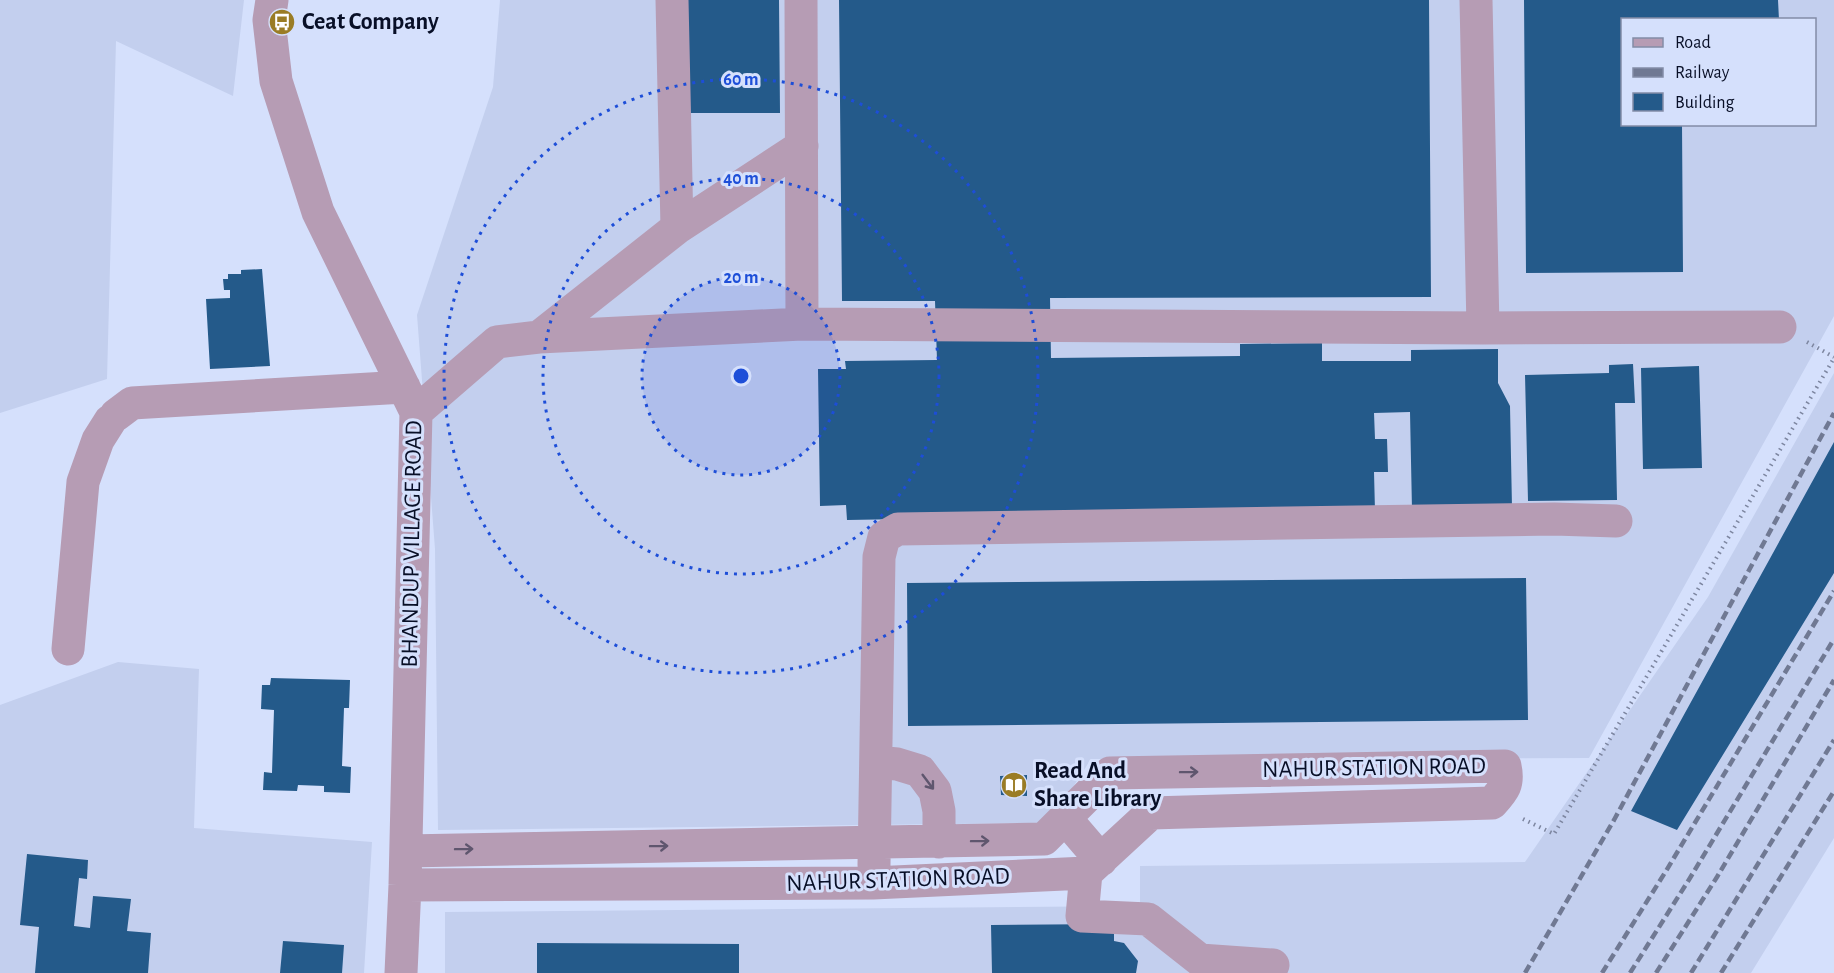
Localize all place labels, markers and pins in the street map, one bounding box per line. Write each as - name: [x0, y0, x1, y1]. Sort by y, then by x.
- bus stop icon: Ceat Company: [267, 7, 297, 37]
- place label: Ceat Company: [302, 10, 439, 34]
- centre of rings: [731, 366, 751, 386]
- place label: Read And Share Library: [1034, 759, 1161, 811]
- library icon: Read And Share Library: [999, 770, 1029, 800]

